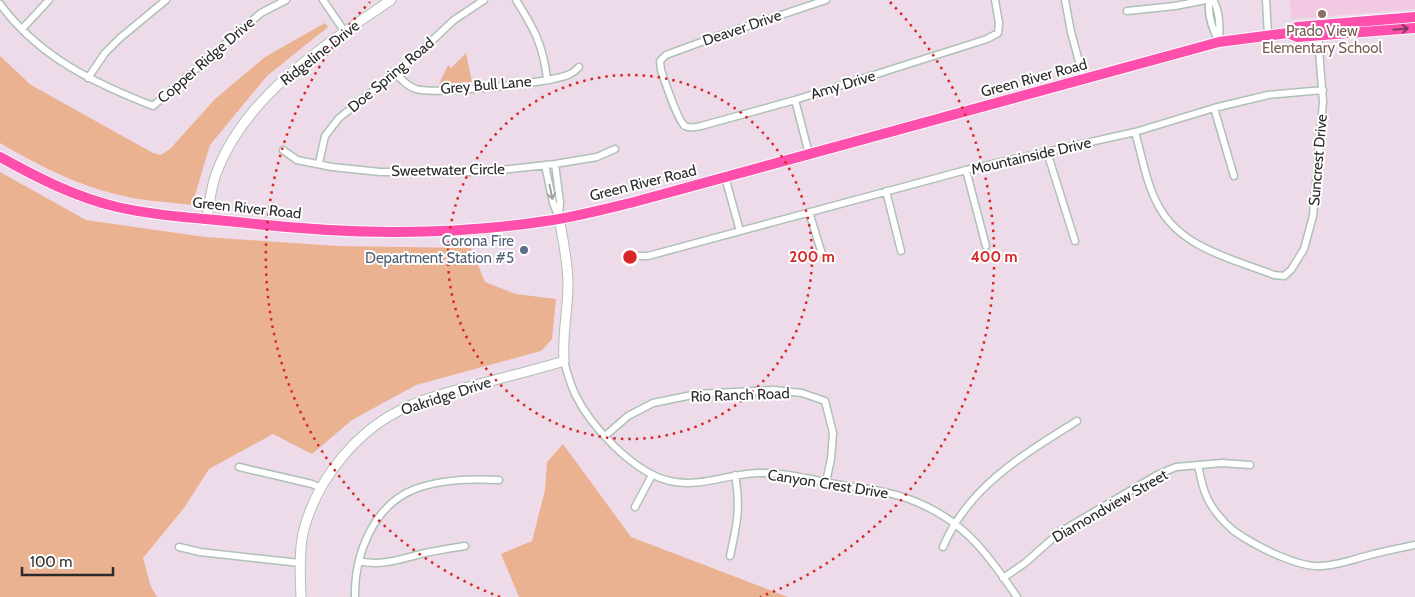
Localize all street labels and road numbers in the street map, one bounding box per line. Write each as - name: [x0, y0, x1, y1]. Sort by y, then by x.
- street label: Deaver Drive: [700, 6, 784, 50]
- street label: Copper Ridge Drive: [154, 13, 258, 107]
- street label: Ridgeline Drive: [277, 16, 363, 89]
- street label: Doe Spring Road: [344, 34, 438, 116]
- street label: Green River Road: [979, 55, 1089, 101]
- street label: Amy Drive: [808, 67, 878, 103]
- street label: Grey Bull Lane: [440, 72, 532, 98]
- street label: Suncrest Drive: [1305, 113, 1331, 207]
- street label: Mountainside Drive: [969, 133, 1093, 179]
- street label: Sweetwater Circle: [391, 160, 505, 180]
- street label: Green River Road: [588, 161, 698, 205]
- street label: Green River Road: [192, 193, 302, 223]
- street label: Oakridge Drive: [399, 373, 494, 419]
- street label: Rio Ranch Road: [690, 384, 790, 406]
- street label: Canyon Crest Drive: [766, 466, 890, 502]
- street label: Diamondview Street: [1049, 466, 1171, 546]

